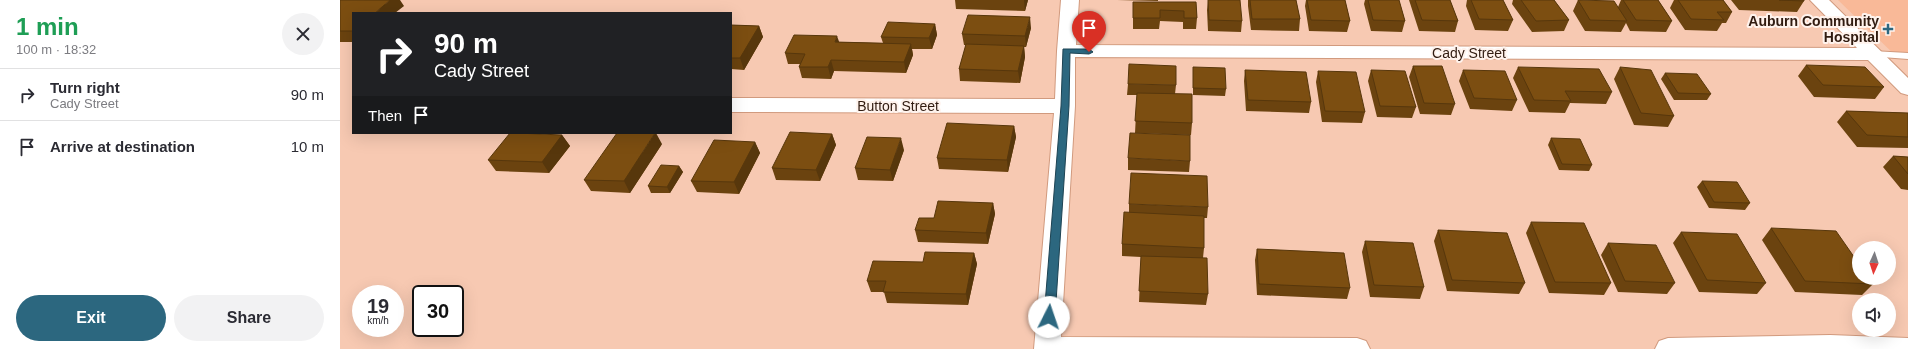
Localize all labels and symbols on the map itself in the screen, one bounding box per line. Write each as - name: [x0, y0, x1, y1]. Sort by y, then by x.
- pin: [1072, 11, 1106, 52]
- place label: Auburn Community Hospital: [1748, 13, 1879, 45]
- marker: Auburn Community Hospital: [1882, 23, 1894, 35]
- street label: Cady Street: [1432, 45, 1506, 61]
- street label: Button Street: [857, 98, 939, 114]
- north arrow: [1852, 241, 1896, 285]
- speed limit sign: 30: [412, 285, 464, 337]
- position arrow: [1028, 296, 1070, 338]

